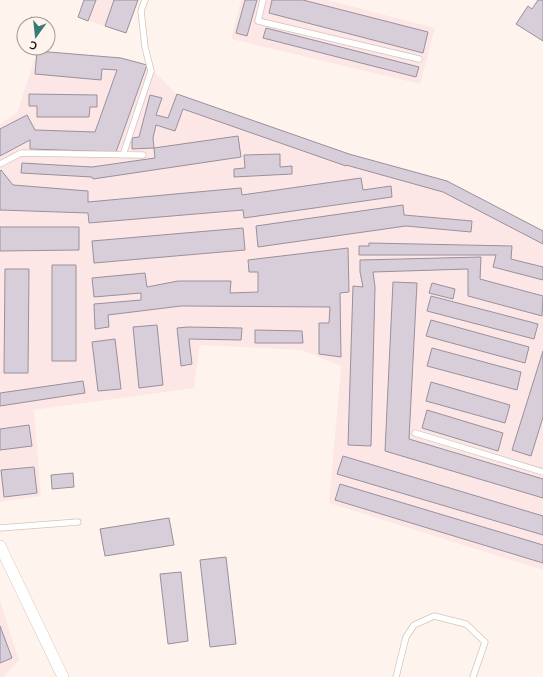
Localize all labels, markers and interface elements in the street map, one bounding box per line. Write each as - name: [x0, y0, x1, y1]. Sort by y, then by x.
- north arrow: [16, 16, 56, 56]
- text: С: [28, 38, 39, 53]

